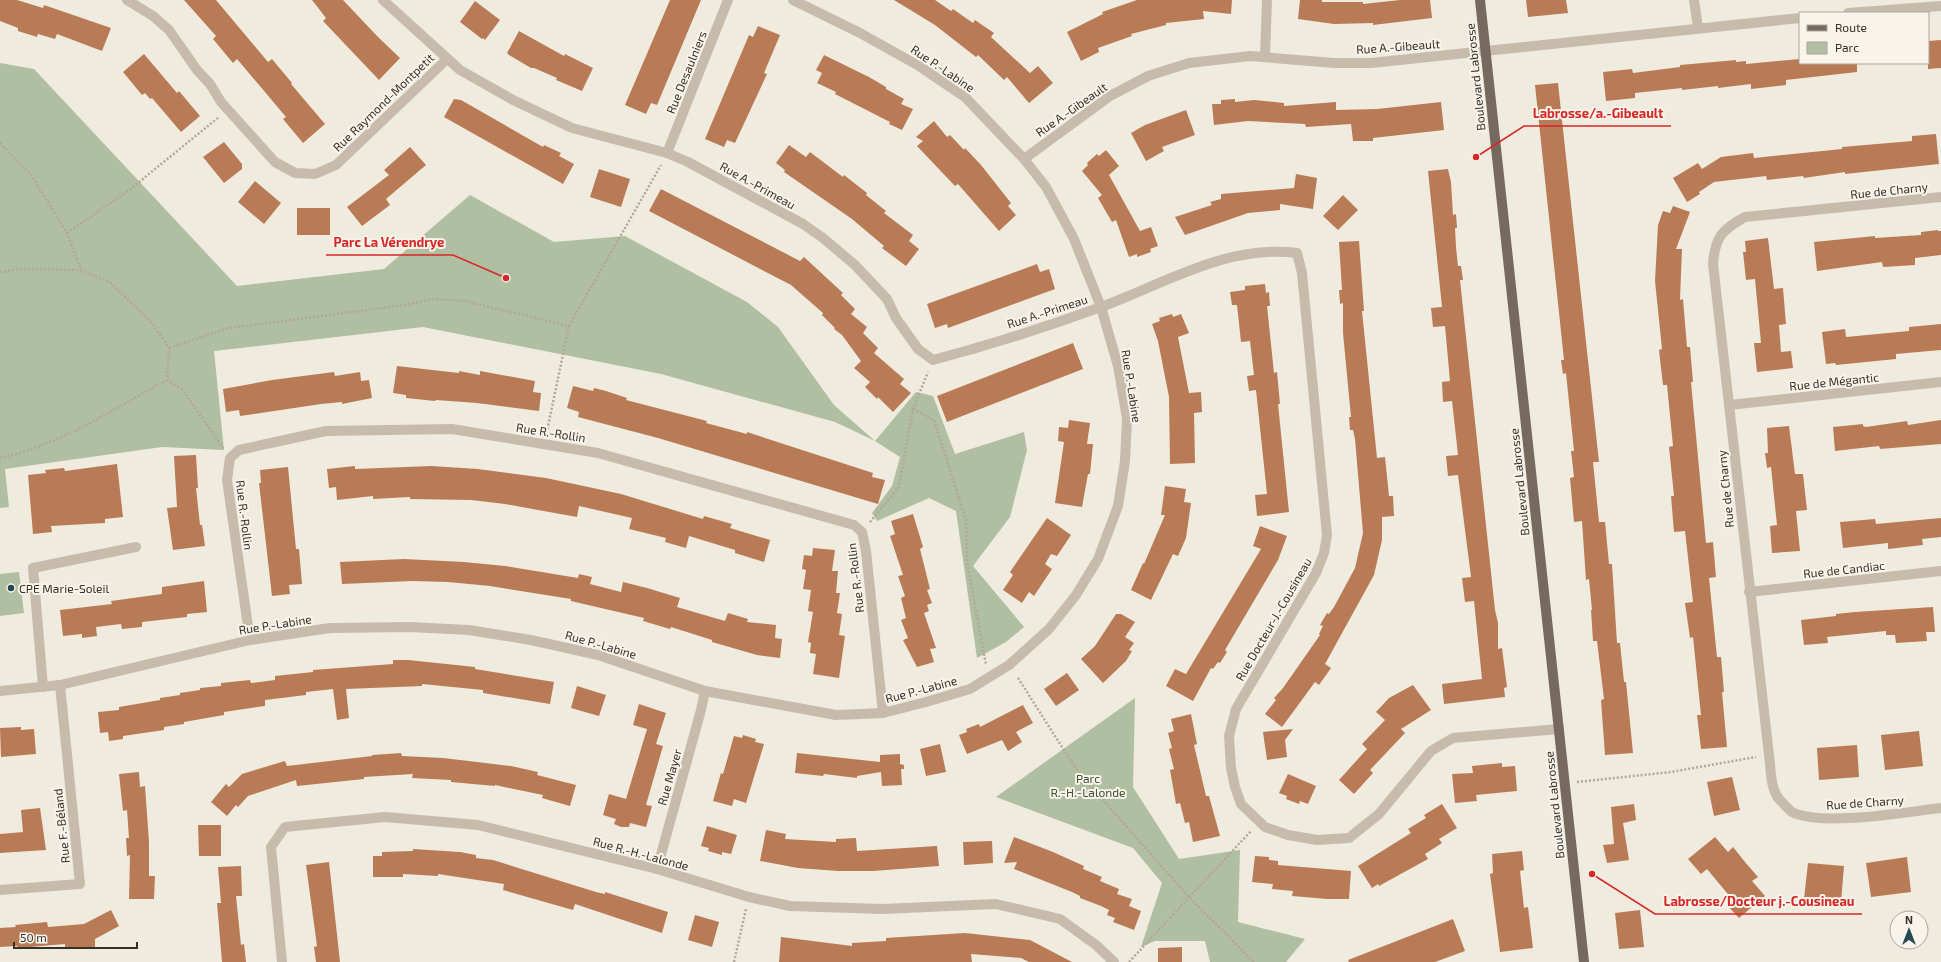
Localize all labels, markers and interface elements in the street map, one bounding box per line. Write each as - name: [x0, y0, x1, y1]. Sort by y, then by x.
- legend: [1799, 12, 1929, 64]
- text: Route: [1835, 20, 1867, 34]
- street label: Boulevard Labrosse: [1462, 23, 1488, 131]
- street label: Rue Desaulniers: [663, 28, 709, 116]
- street label: Rue A.-Gibeault: [1356, 36, 1441, 56]
- text: Parc: [1835, 40, 1859, 54]
- street label: Rue P.-Labine: [909, 42, 977, 94]
- street label: Rue Raymond-Montpetit: [330, 50, 437, 154]
- street label: Rue A.-Gibeault: [1033, 79, 1110, 139]
- callout: Labrosse/a.-Gibeault: [1524, 101, 1671, 126]
- text: Labrosse/a.-Gibeault: [1533, 105, 1664, 121]
- street label: Rue A.-Primeau: [718, 159, 798, 211]
- street label: Rue de Charny: [1850, 179, 1929, 201]
- callout: Parc La Vérendrye: [326, 230, 453, 255]
- text: Parc La Vérendrye: [334, 234, 444, 250]
- street label: Rue A.-Primeau: [1005, 291, 1089, 331]
- street label: Rue P.-Labine: [1119, 349, 1145, 423]
- street label: Rue de Mégantic: [1789, 369, 1880, 393]
- street label: Rue R.-Rollin: [515, 420, 587, 444]
- street label: Boulevard Labrosse: [1506, 428, 1532, 536]
- street label: Rue de Charny: [1714, 449, 1736, 528]
- street label: Rue R.-Rollin: [234, 479, 256, 551]
- street label: Rue R.-Rollin: [844, 542, 866, 614]
- street label: Rue Docteur-J.-Cousineau: [1232, 555, 1314, 683]
- street label: Rue de Candiac: [1802, 558, 1886, 580]
- place label: CPE Marie-Soleil: [19, 581, 109, 595]
- marker: CPE Marie-Soleil: [6, 583, 16, 593]
- street label: Rue P.-Labine: [238, 611, 312, 637]
- street label: Rue P.-Labine: [564, 627, 638, 661]
- street label: Rue P.-Labine: [884, 673, 958, 705]
- street label: Rue Mayer: [654, 747, 684, 807]
- street label: Boulevard Labrosse: [1541, 751, 1567, 859]
- park label: Parc R.-H.-Lalonde: [1050, 771, 1126, 799]
- street label: Rue F.-Béland: [50, 788, 72, 864]
- street label: Rue de Charny: [1826, 792, 1905, 812]
- street label: Rue R.-H.-Lalonde: [592, 833, 690, 873]
- callout: Labrosse/Docteur j.-Cousineau: [1655, 889, 1862, 914]
- text: Labrosse/Docteur j.-Cousineau: [1663, 893, 1855, 909]
- north arrow: [1889, 910, 1929, 950]
- text: N: [1905, 913, 1913, 926]
- scale bar: [14, 924, 137, 950]
- text: 50 m: [20, 930, 47, 944]

